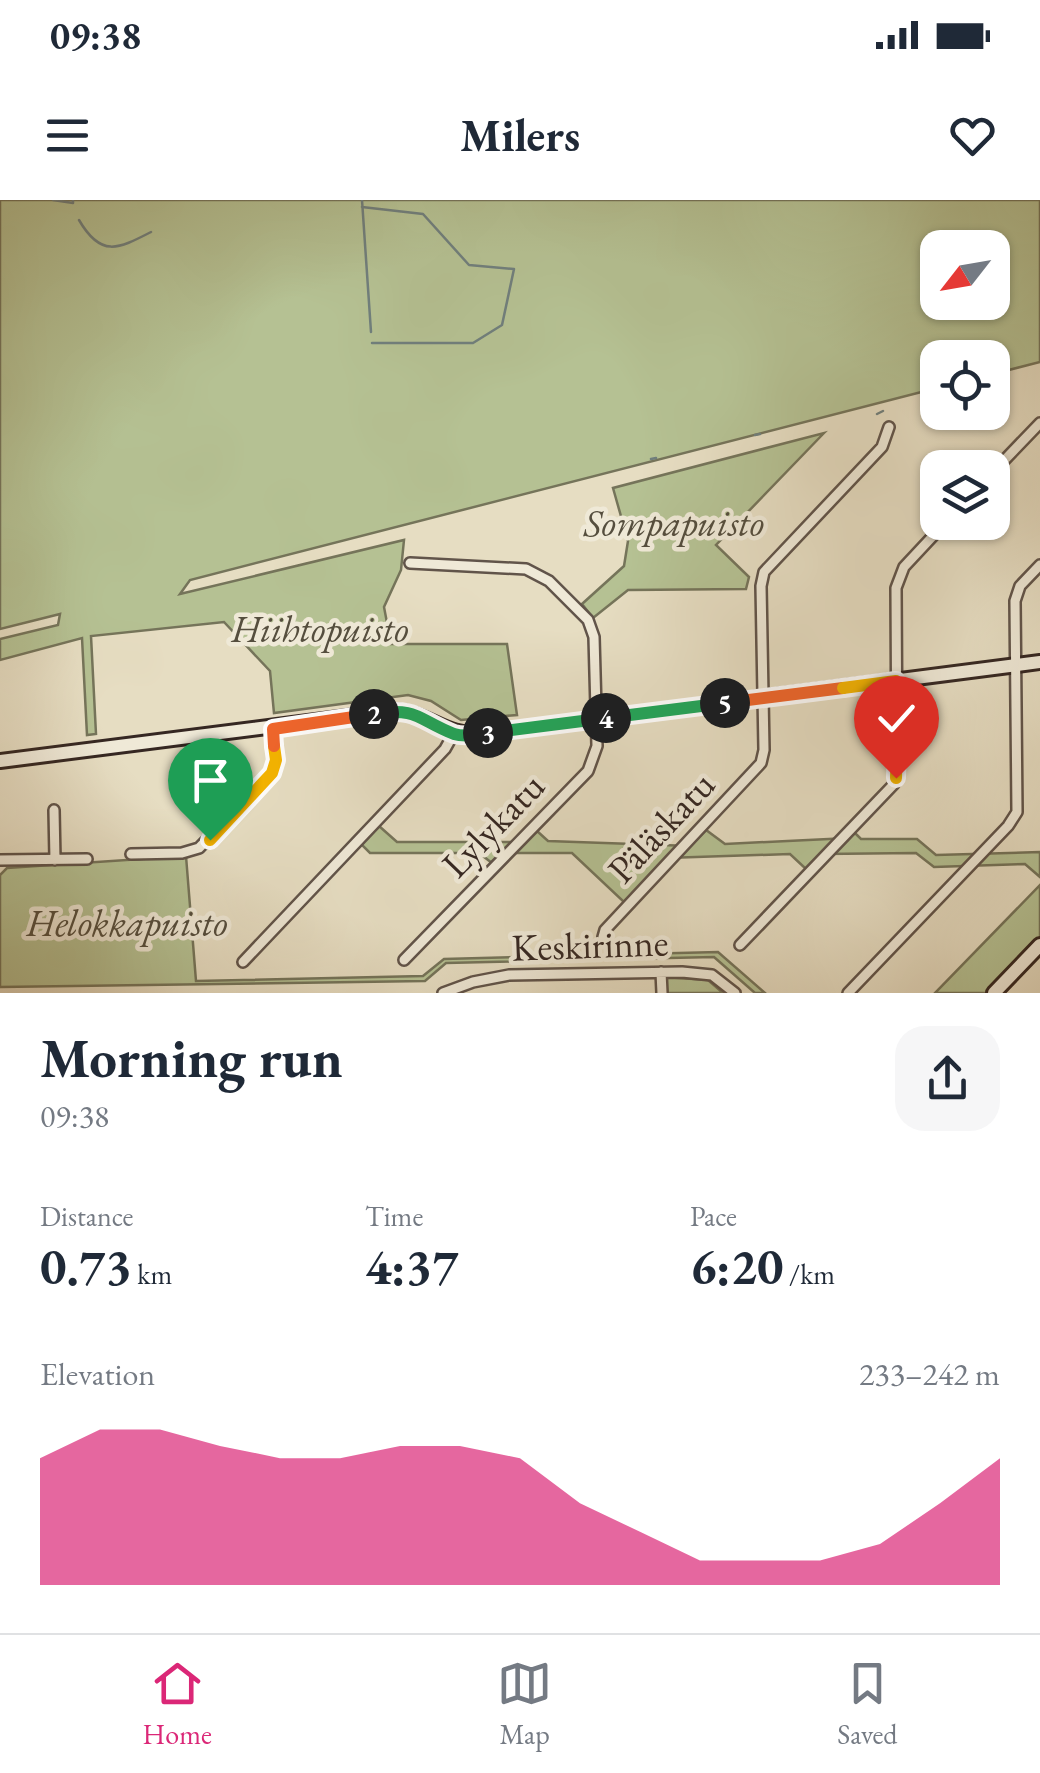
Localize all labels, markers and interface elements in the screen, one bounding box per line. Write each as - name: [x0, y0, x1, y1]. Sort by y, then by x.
- text: 09:38: [50, 11, 141, 60]
- text: Milers: [460, 106, 580, 164]
- icon: menu: [40, 108, 95, 163]
- icon: heart: [945, 108, 1000, 163]
- north arrow: [920, 230, 1010, 320]
- map controls: [920, 230, 1010, 540]
- button: locate: [920, 340, 1010, 430]
- button: layers: [920, 450, 1010, 540]
- park label: Sompapuisto: [583, 498, 764, 547]
- park label: Hiihtopuisto: [230, 604, 409, 653]
- pin: [854, 676, 939, 779]
- pin: 5: [700, 678, 750, 728]
- text: 5: [718, 685, 732, 721]
- pin: 2: [349, 689, 399, 739]
- icon: check: [869, 691, 924, 746]
- pin: 4: [581, 693, 631, 743]
- text: 2: [367, 696, 381, 732]
- text: 4: [599, 700, 613, 736]
- pin: 3: [463, 708, 513, 758]
- text: 3: [481, 715, 495, 751]
- pin: [168, 738, 253, 841]
- icon: arrive: [183, 753, 238, 808]
- street label: Päläskatu: [596, 760, 725, 893]
- street label: Lylykatu: [431, 762, 555, 888]
- park label: Helokkapuisto: [25, 898, 228, 947]
- street label: Keskirinne: [511, 917, 669, 972]
- text: Morning run: [40, 1022, 343, 1093]
- button: share: [895, 1026, 1000, 1131]
- text: 09:38: [40, 1095, 109, 1137]
- text: Distance: [40, 1198, 134, 1234]
- text: Time: [365, 1198, 423, 1234]
- text: Pace: [690, 1198, 737, 1234]
- text: 0.73: [40, 1234, 132, 1299]
- text: 4:37: [365, 1234, 458, 1299]
- text: 6:20: [690, 1234, 783, 1299]
- text: km: [132, 1256, 172, 1292]
- text: /km: [783, 1256, 835, 1292]
- text: Elevation: [40, 1353, 155, 1395]
- text: 233–242 m: [859, 1353, 1000, 1395]
- tab: Home: [143, 1656, 212, 1752]
- tab: Map: [497, 1656, 552, 1752]
- tab: Saved: [837, 1656, 897, 1752]

